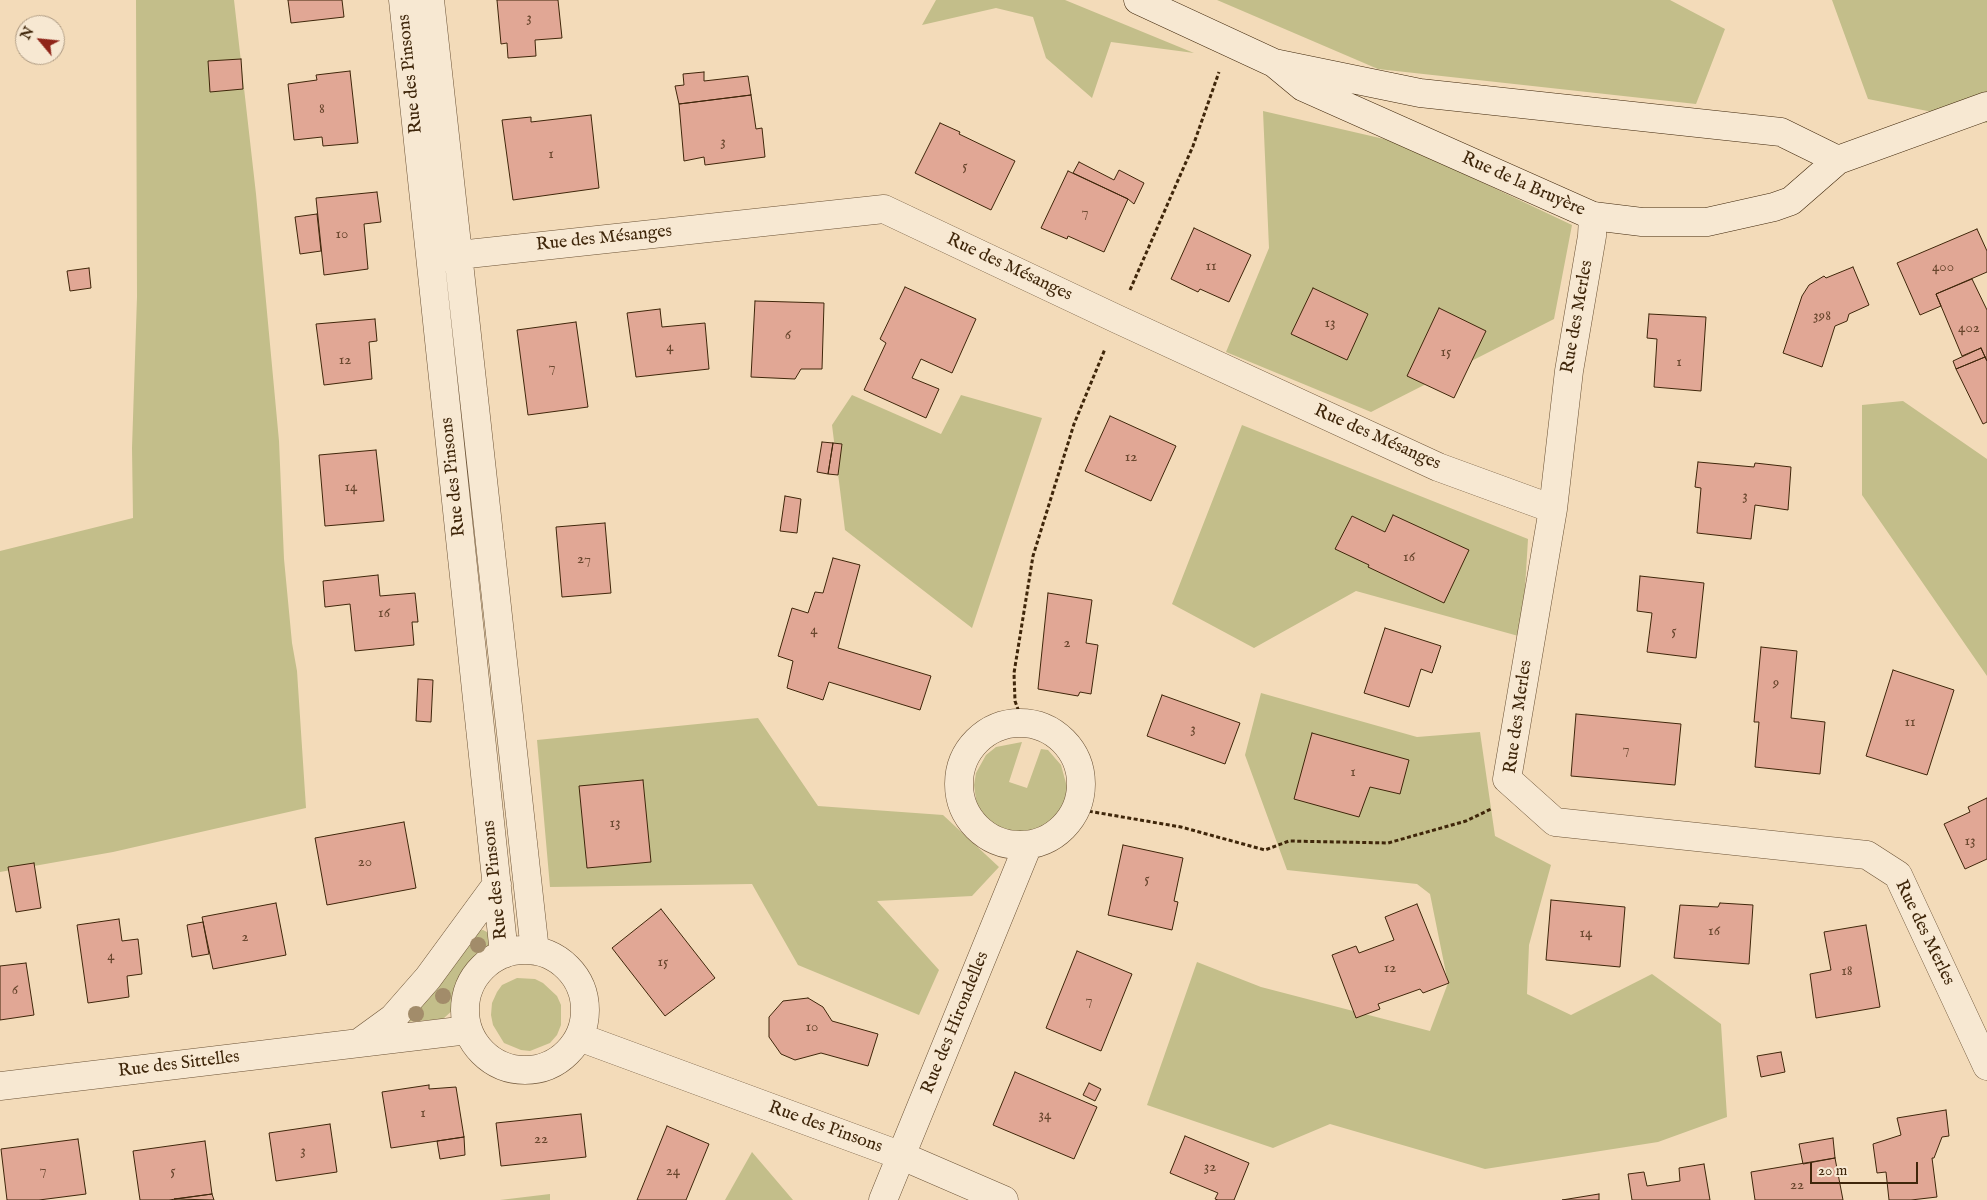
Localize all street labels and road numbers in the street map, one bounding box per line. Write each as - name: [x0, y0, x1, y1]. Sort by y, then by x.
- street label: Rue des Pinsons: [394, 13, 428, 135]
- street label: Rue de la Bruyère: [1458, 148, 1588, 222]
- street label: Rue des Mésanges: [535, 221, 673, 257]
- street label: Rue des Mésanges: [943, 229, 1075, 307]
- street label: Rue des Merles: [1557, 259, 1599, 375]
- street label: Rue des Mésanges: [1310, 400, 1444, 476]
- street label: Rue des Pinsons: [437, 416, 471, 538]
- street label: Rue des Merles: [1500, 659, 1538, 775]
- street label: Rue des Pinsons: [479, 819, 513, 941]
- street label: Rue des Merles: [1889, 877, 1959, 989]
- street label: Rue des Hirondelles: [918, 949, 994, 1097]
- street label: Rue des Sittelles: [117, 1047, 241, 1083]
- street label: Rue des Pinsons: [765, 1097, 885, 1159]

